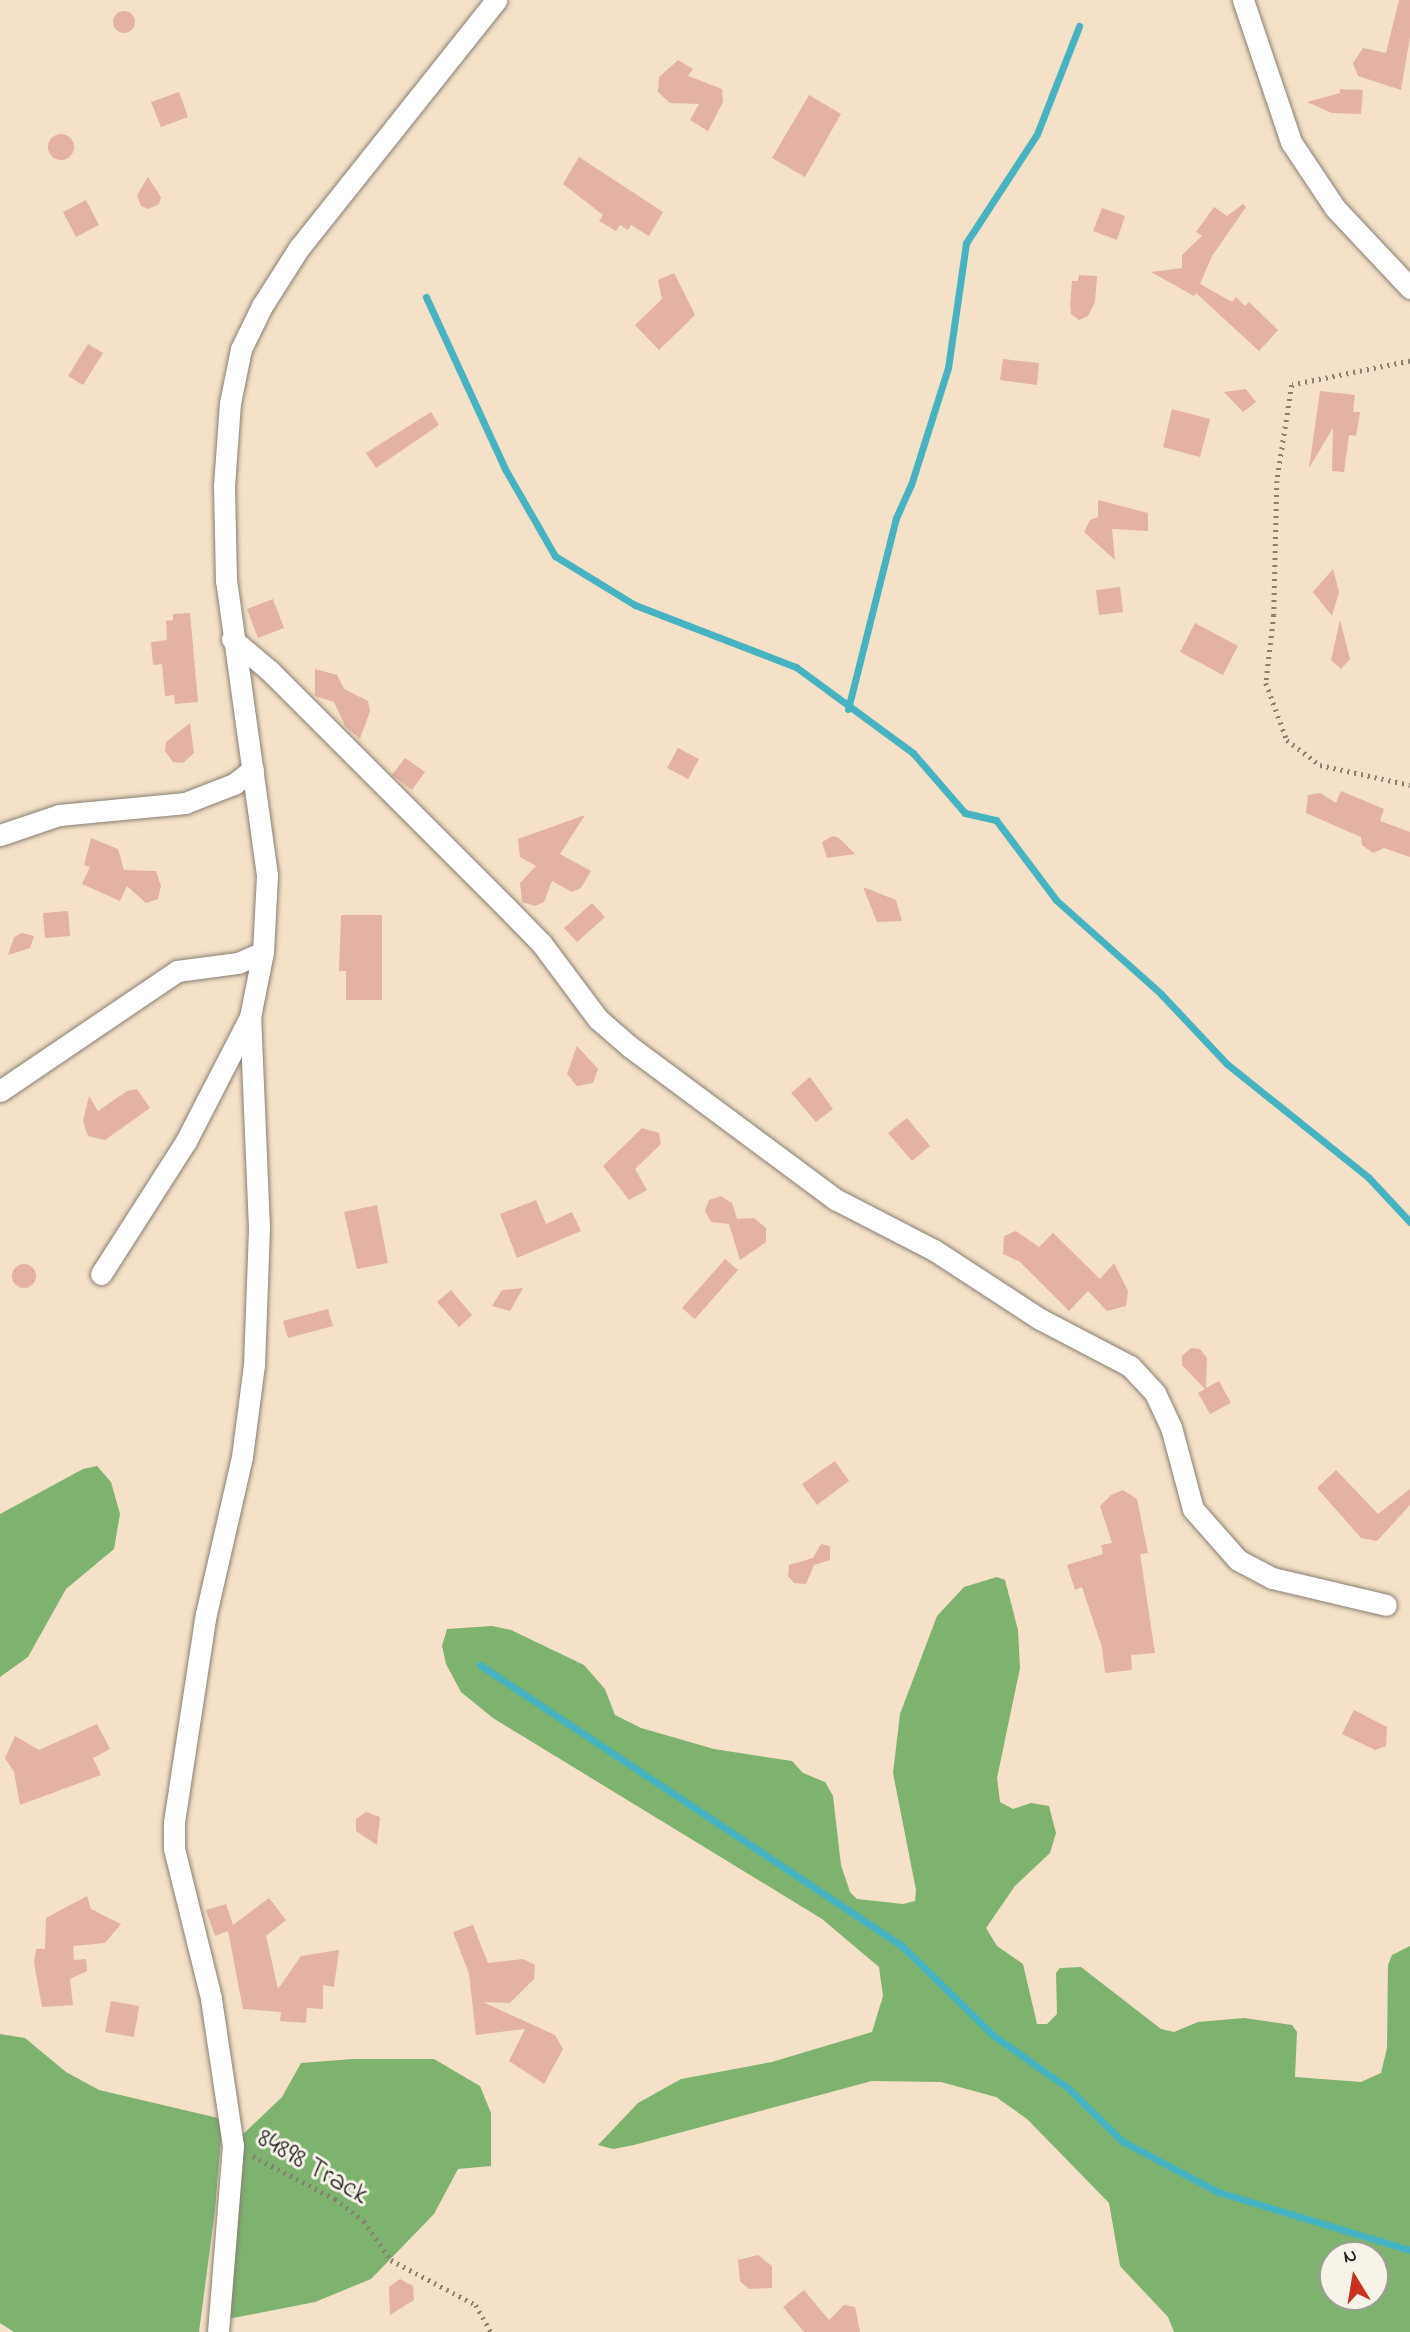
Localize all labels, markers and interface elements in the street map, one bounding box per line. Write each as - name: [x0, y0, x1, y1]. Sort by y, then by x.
- street label: 84898 Track: [250, 2123, 374, 2213]
- north arrow: [1319, 2241, 1389, 2311]
- text: N: [1341, 2242, 1359, 2271]

